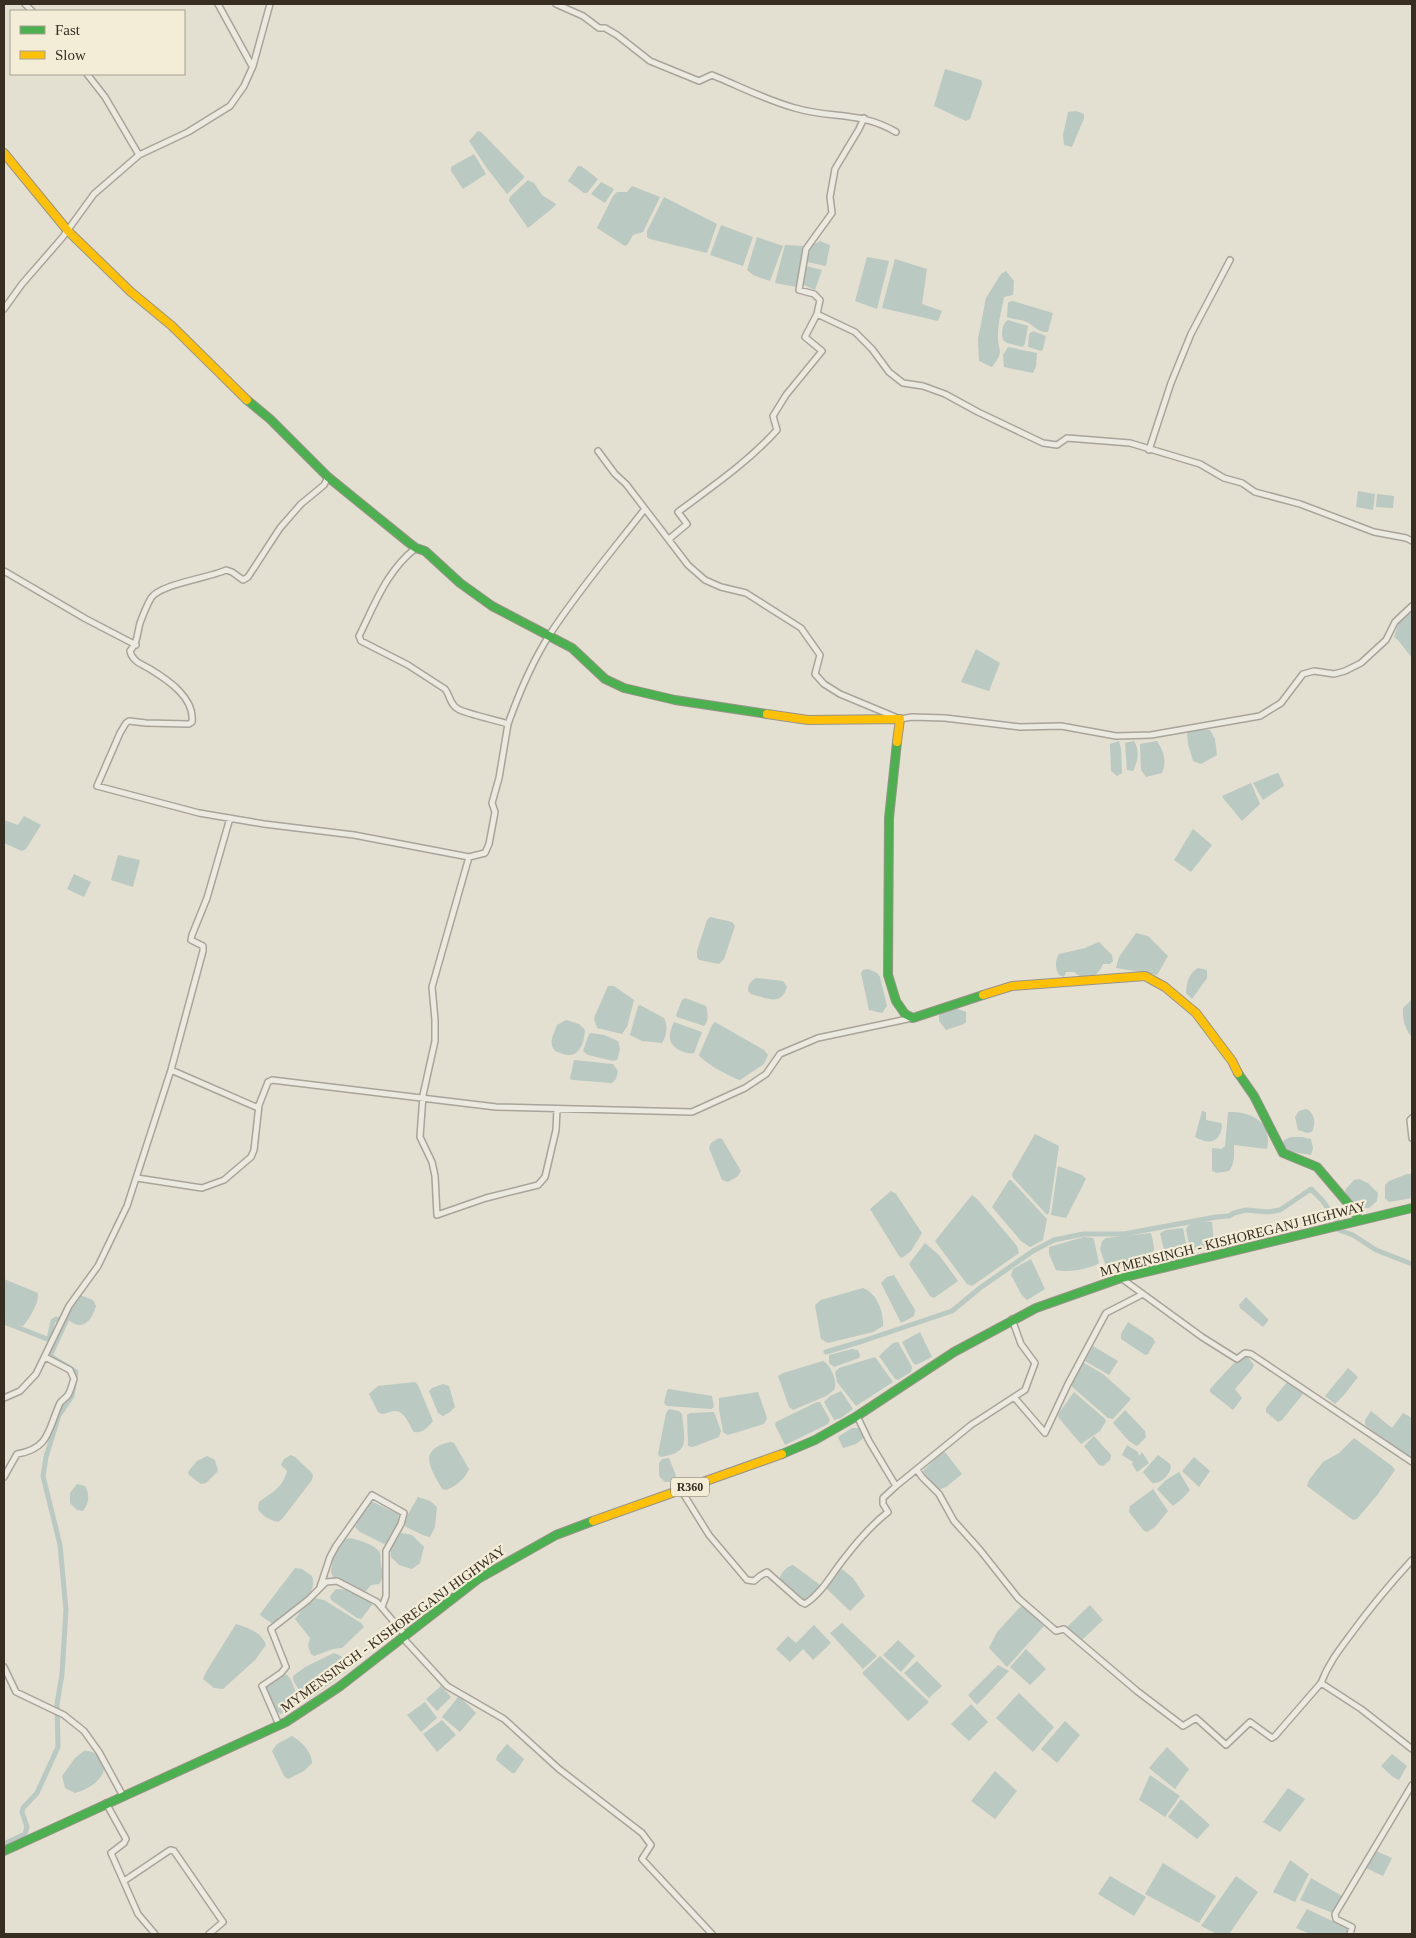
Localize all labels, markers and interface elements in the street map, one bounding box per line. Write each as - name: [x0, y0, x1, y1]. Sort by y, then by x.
- legend: [10, 10, 185, 75]
- text: Fast: [55, 22, 81, 38]
- text: Slow: [55, 47, 86, 63]
- street label: MYMENSINGH - KISHOREGANJ HIGHWAY: [1098, 1199, 1368, 1279]
- road number: R360: [671, 1478, 709, 1496]
- street label: MYMENSINGH - KISHOREGANJ HIGHWAY: [278, 1543, 508, 1715]

